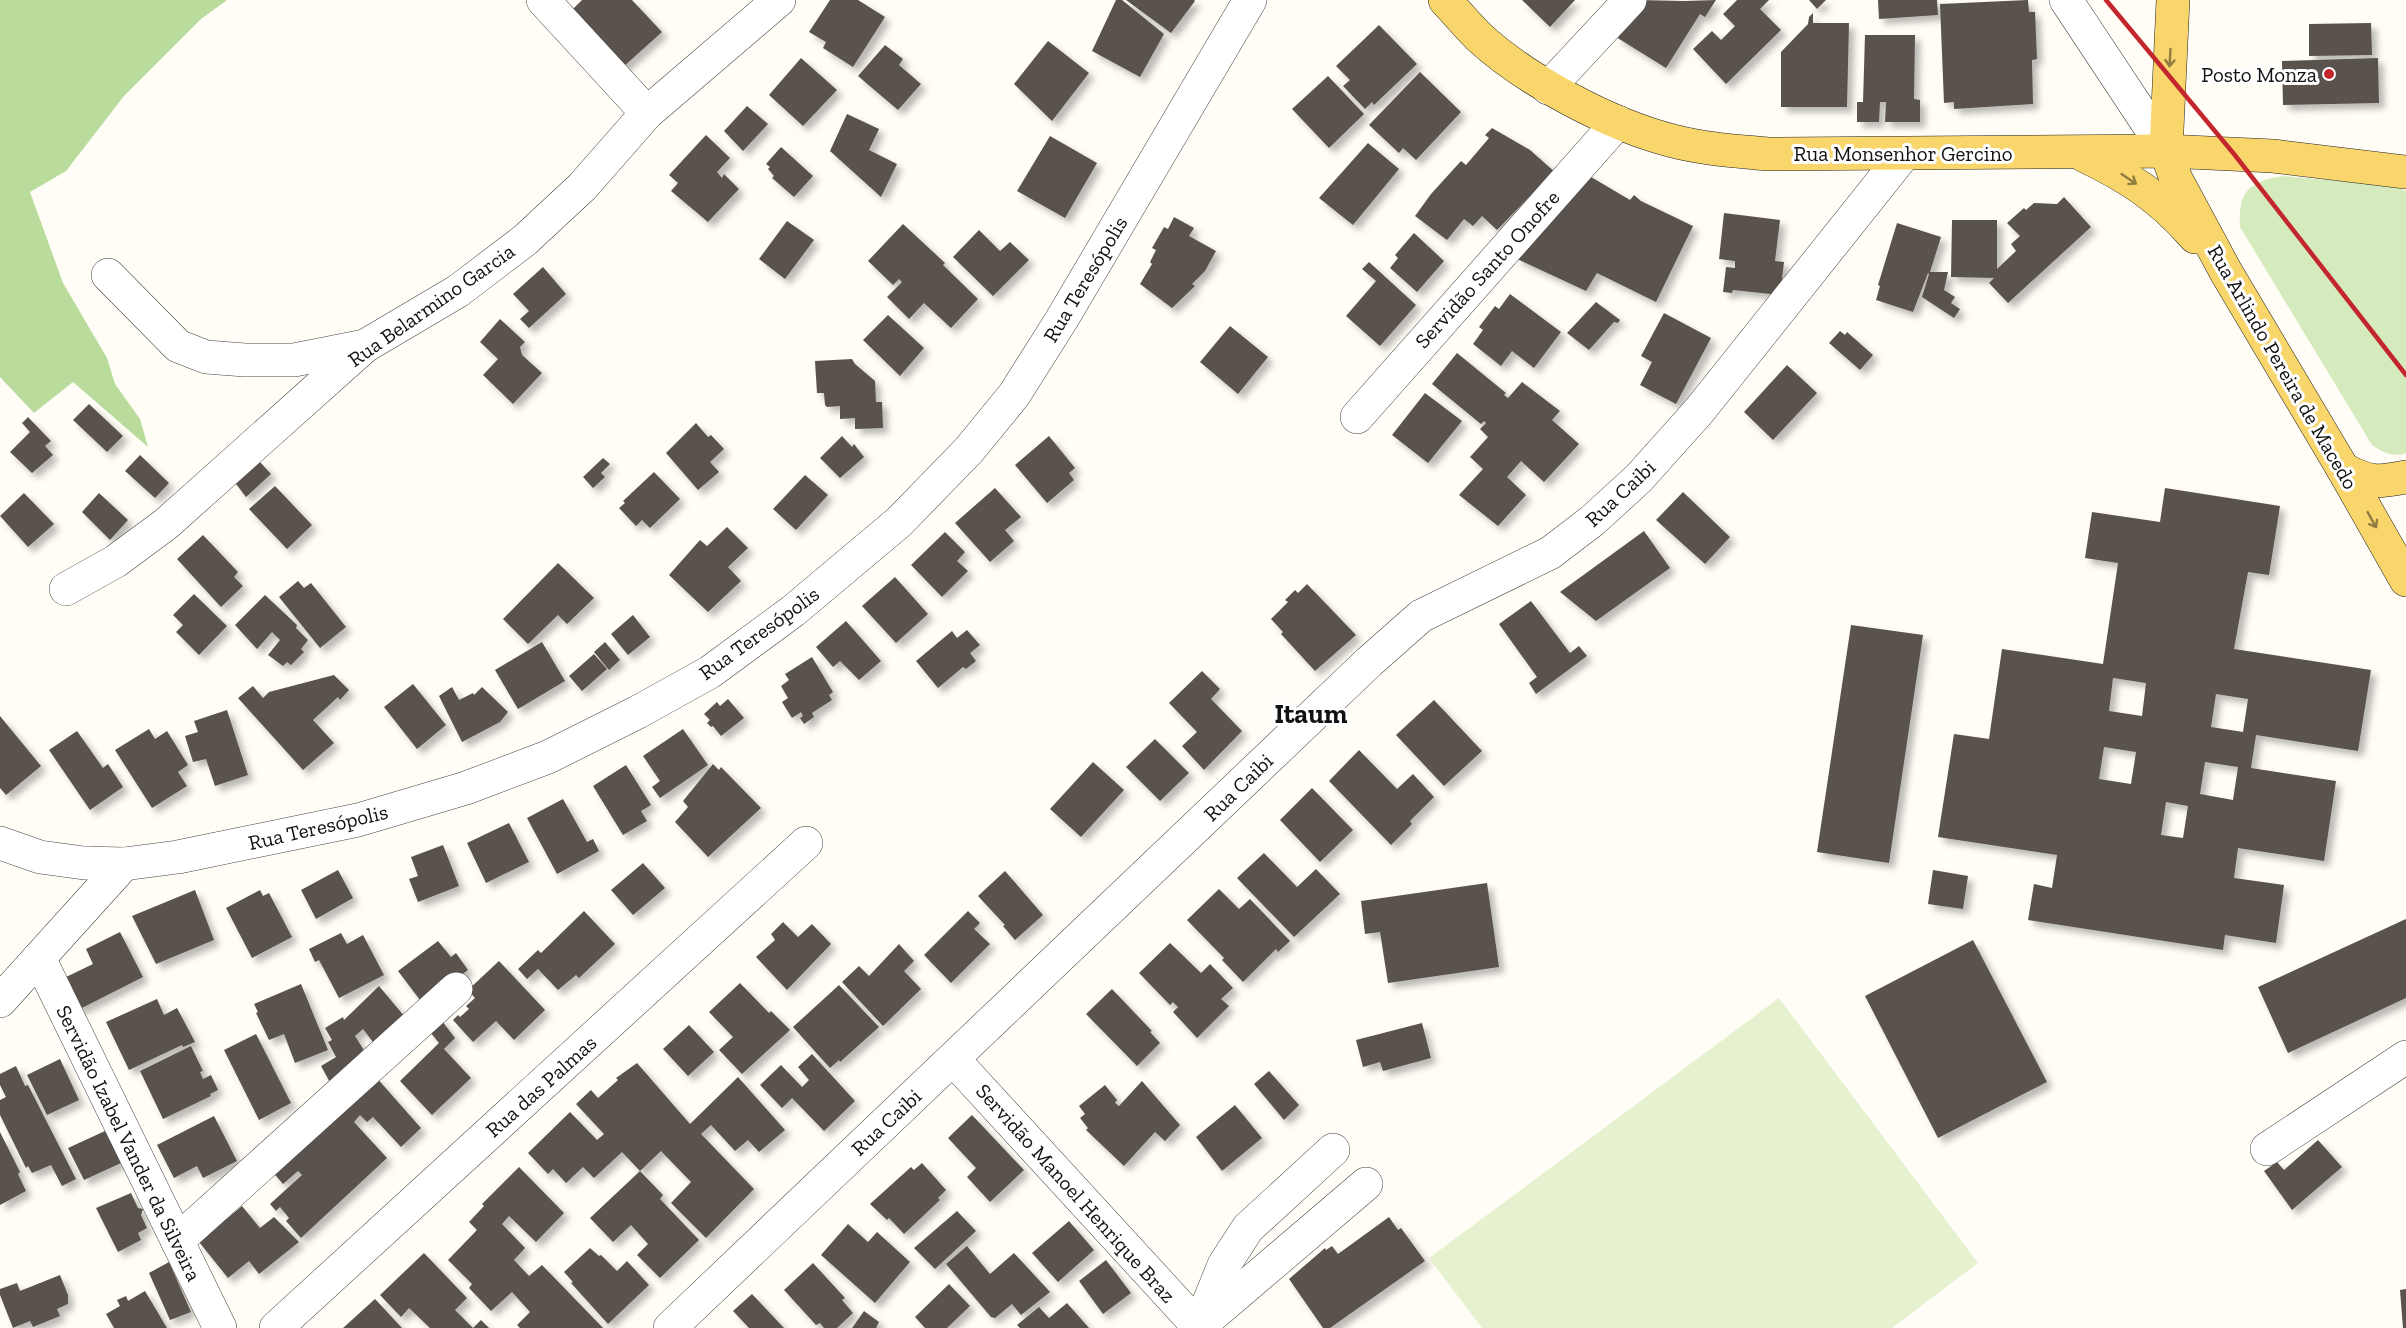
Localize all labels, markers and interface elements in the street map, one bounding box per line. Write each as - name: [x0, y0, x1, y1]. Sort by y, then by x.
- one-way arrow: [2164, 48, 2175, 68]
- place label: Posto Monza: [2201, 62, 2317, 87]
- marker: Posto Monza: [2322, 67, 2336, 81]
- street label: Rua Monsenhor Gercino: [1794, 141, 2012, 166]
- one-way arrow: [2120, 173, 2136, 185]
- street label: Servidão Santo Onofre: [1410, 185, 1565, 353]
- street label: Rua Teresópolis: [1038, 212, 1132, 346]
- street label: Rua Belarmino Garcia: [343, 238, 519, 372]
- street label: Rua Arlindo Pereira de Macedo: [2203, 240, 2363, 494]
- street label: Rua Caibi: [1580, 454, 1660, 532]
- one-way arrow: [2367, 510, 2378, 528]
- street label: Rua Teresópolis: [694, 581, 824, 685]
- district label: Itaum: [1275, 698, 1348, 730]
- street label: Rua Caibi: [1198, 748, 1278, 826]
- street label: Rua Teresópolis: [246, 799, 390, 855]
- street label: Servidão Izabel Vander da Silveira: [51, 1001, 207, 1285]
- street label: Rua das Palmas: [480, 1030, 602, 1142]
- street label: Servidão Manoel Henrique Braz: [971, 1078, 1181, 1308]
- street label: Rua Caibi: [846, 1083, 926, 1161]

